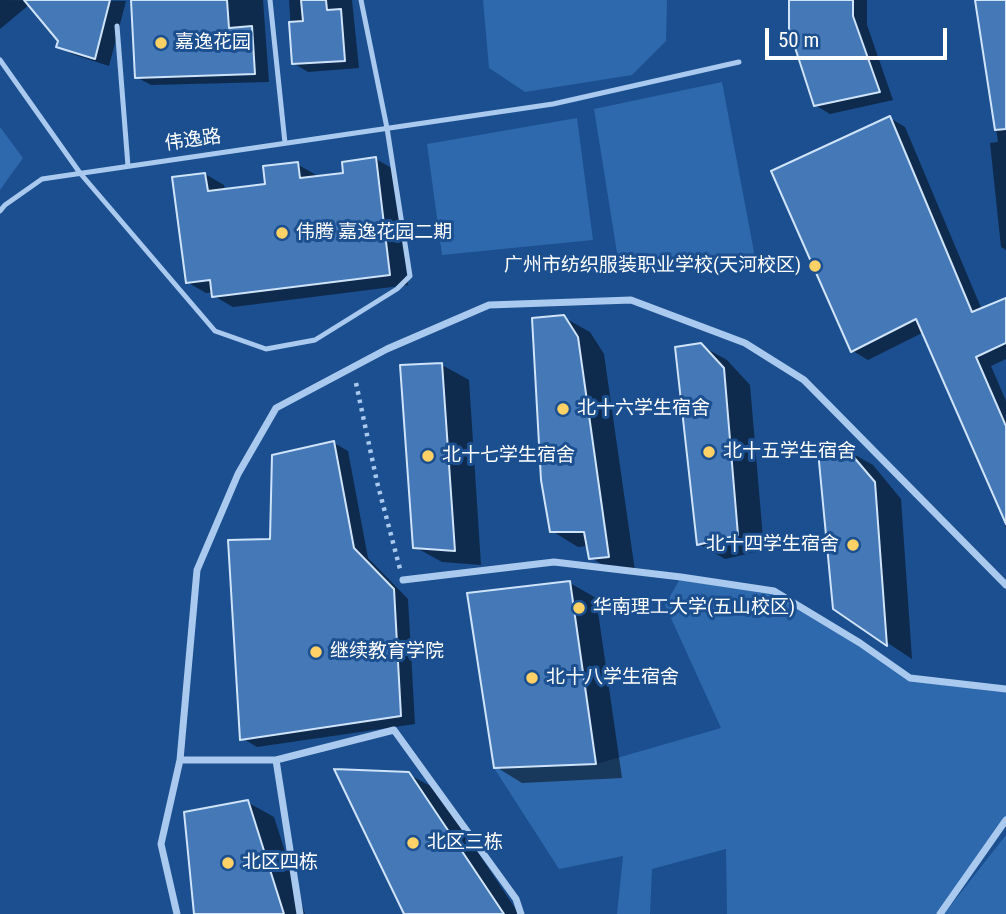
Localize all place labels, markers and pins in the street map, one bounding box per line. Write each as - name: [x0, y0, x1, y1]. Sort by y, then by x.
- place label: 嘉逸花园: [175, 32, 251, 54]
- marker: 嘉逸花园: [153, 35, 169, 51]
- place label: 伟腾 嘉逸花园二期: [296, 222, 452, 244]
- marker: 伟腾 嘉逸花园二期: [274, 225, 290, 241]
- place label: 广州市纺织服装职业学校(天河校区): [504, 255, 801, 277]
- marker: 广州市纺织服装职业学校(天河校区): [807, 258, 823, 274]
- place label: 北十六学生宿舍: [577, 398, 710, 420]
- marker: 北十六学生宿舍: [555, 401, 571, 417]
- place label: 北十五学生宿舍: [723, 441, 856, 463]
- marker: 北十五学生宿舍: [701, 444, 717, 460]
- place label: 北十七学生宿舍: [442, 445, 575, 467]
- marker: 北十七学生宿舍: [420, 448, 436, 464]
- place label: 北十四学生宿舍: [706, 534, 839, 556]
- marker: 北十四学生宿舍: [845, 537, 861, 553]
- place label: 华南理工大学(五山校区): [593, 597, 795, 619]
- marker: 华南理工大学(五山校区): [571, 600, 587, 616]
- place label: 继续教育学院: [330, 641, 444, 663]
- marker: 继续教育学院: [308, 644, 324, 660]
- place label: 北十八学生宿舍: [546, 667, 679, 689]
- marker: 北十八学生宿舍: [524, 670, 540, 686]
- place label: 北区三栋: [427, 832, 503, 854]
- marker: 北区三栋: [405, 835, 421, 851]
- place label: 北区四栋: [242, 852, 318, 874]
- marker: 北区四栋: [220, 855, 236, 871]

